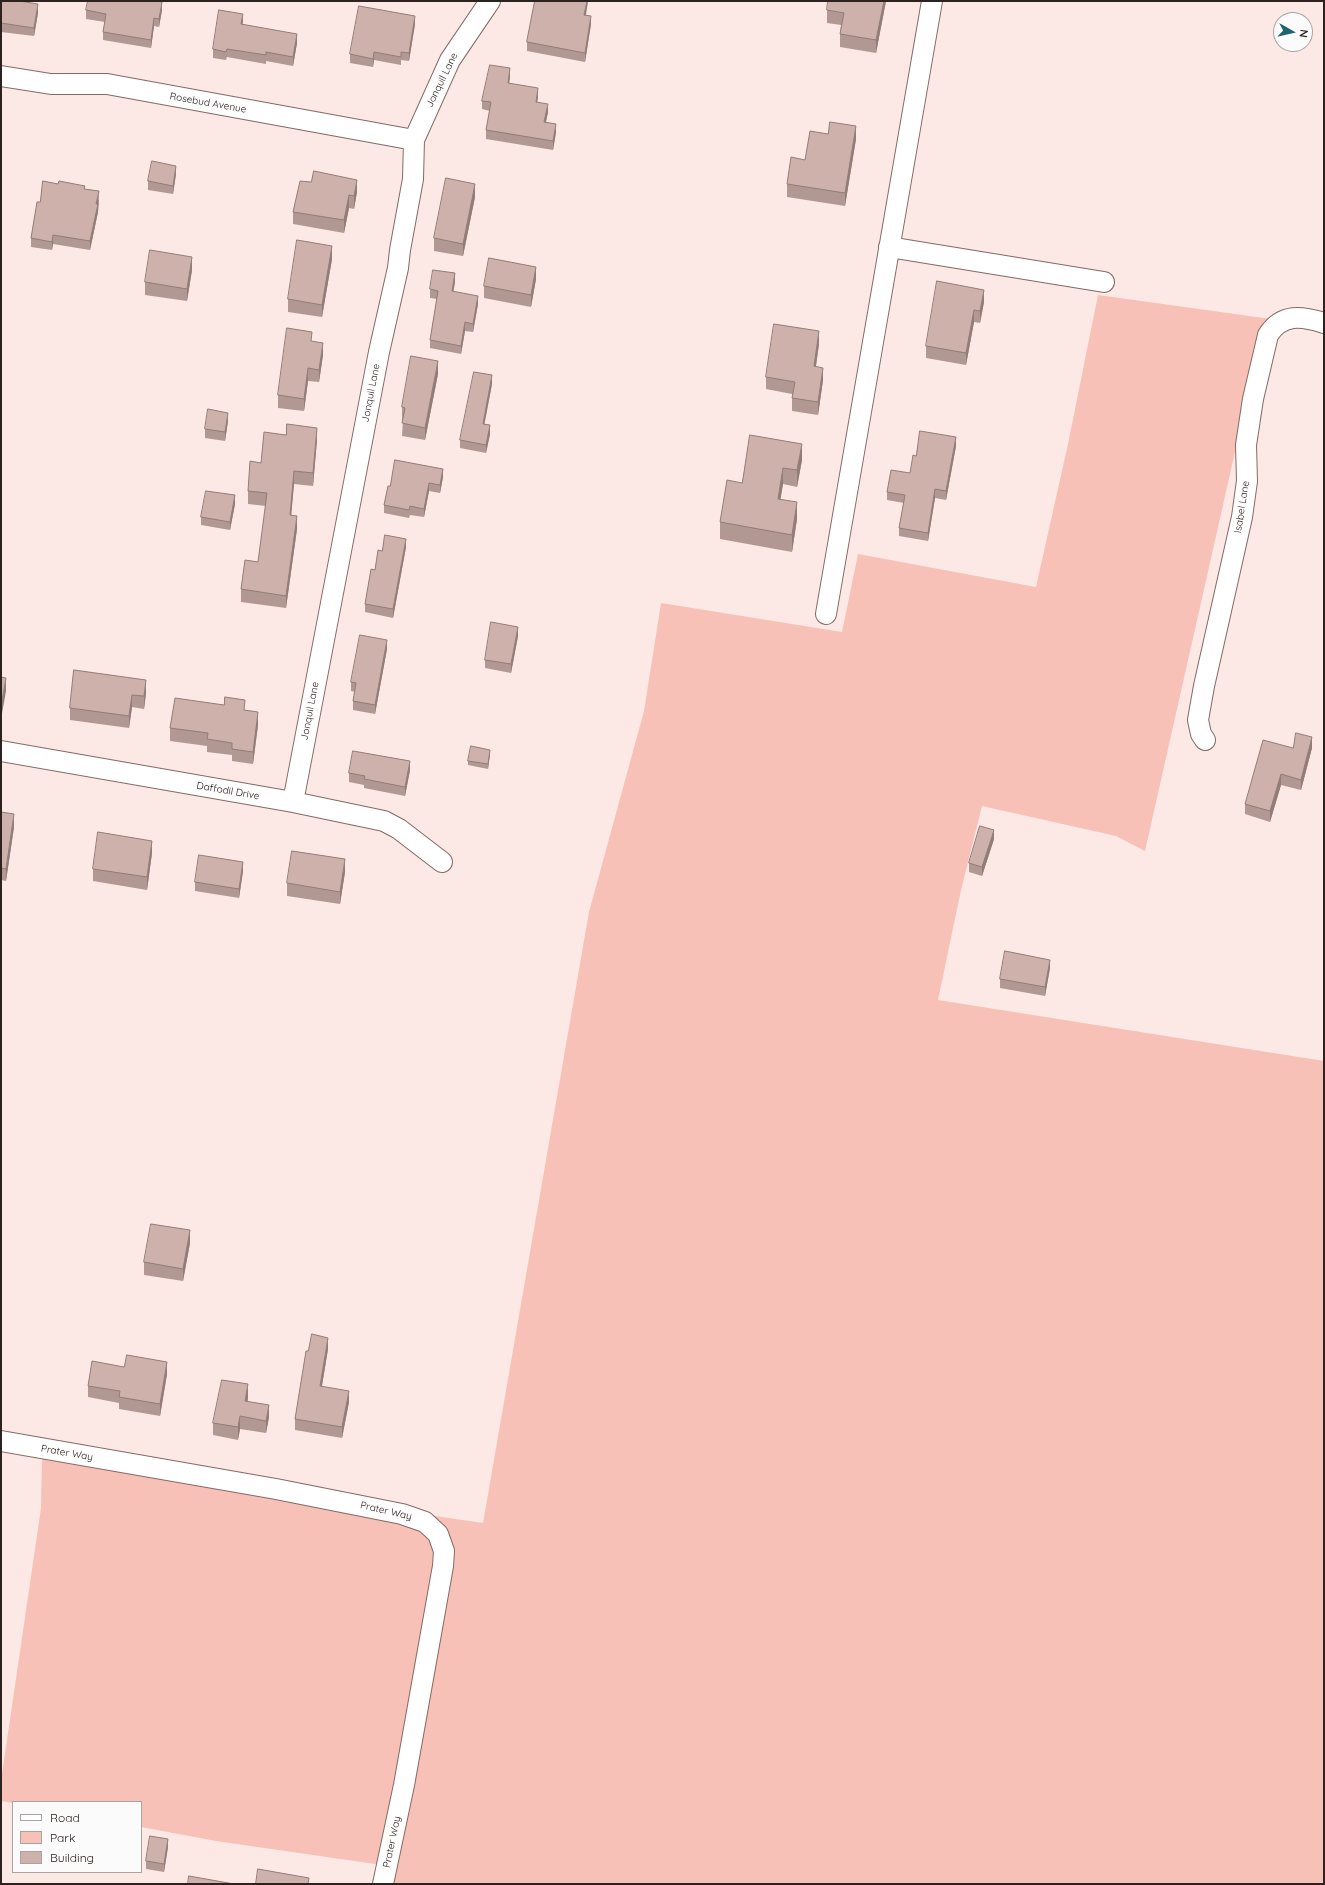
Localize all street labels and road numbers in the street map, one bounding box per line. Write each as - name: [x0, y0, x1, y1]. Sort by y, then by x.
- street label: Jonquil Lane: [424, 51, 460, 109]
- street label: Rosebud Avenue: [169, 90, 247, 116]
- street label: Jonquil Lane: [359, 363, 383, 423]
- street label: Isabel Lane: [1232, 480, 1252, 534]
- street label: Jonquil Lane: [298, 681, 322, 741]
- street label: Daffodil Drive: [196, 780, 260, 802]
- street label: Prater Way: [40, 1443, 94, 1463]
- street label: Prater Way: [359, 1499, 413, 1523]
- street label: Prater Way: [381, 1815, 403, 1869]

